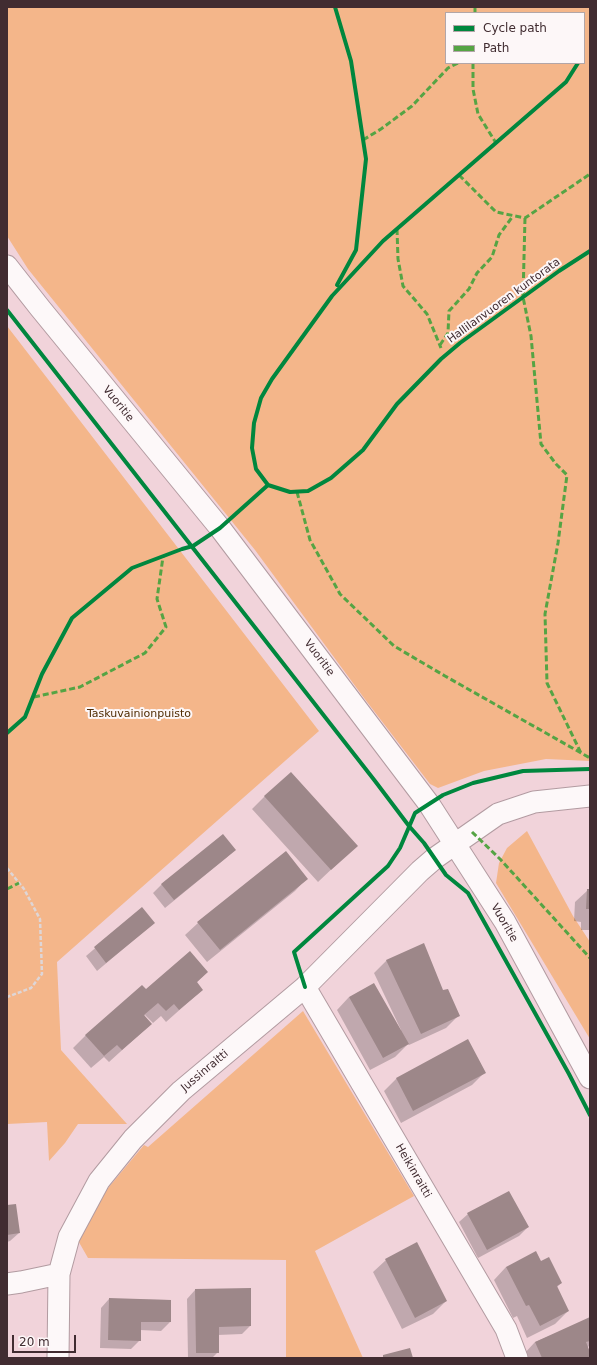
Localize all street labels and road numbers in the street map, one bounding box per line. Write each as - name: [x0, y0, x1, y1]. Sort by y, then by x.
- street label: Hallilanvuoren kuntorata: [445, 256, 563, 346]
- street label: Vuoritie: [100, 383, 136, 425]
- street label: Vuoritie: [301, 637, 337, 679]
- street label: Vuoritie: [488, 901, 520, 945]
- street label: Jussinraitti: [179, 1047, 231, 1095]
- street label: Heikinraitti: [392, 1142, 434, 1200]

